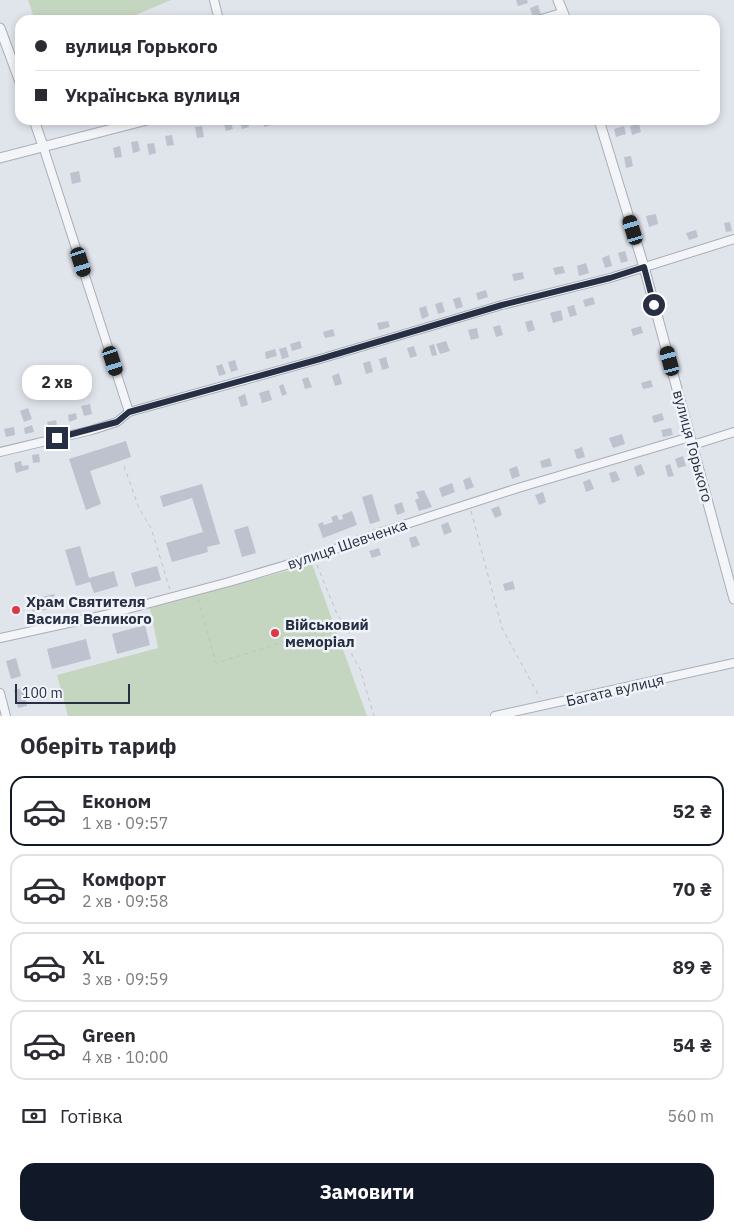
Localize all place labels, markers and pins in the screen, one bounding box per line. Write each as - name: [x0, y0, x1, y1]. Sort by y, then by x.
- place label: Храм Святителя Василя Великого: [26, 592, 152, 628]
- marker: Храм Святителя Василя Великого: [10, 604, 22, 616]
- place label: Військовий меморіал: [285, 615, 369, 651]
- marker: Військовий меморіал: [269, 627, 281, 639]

